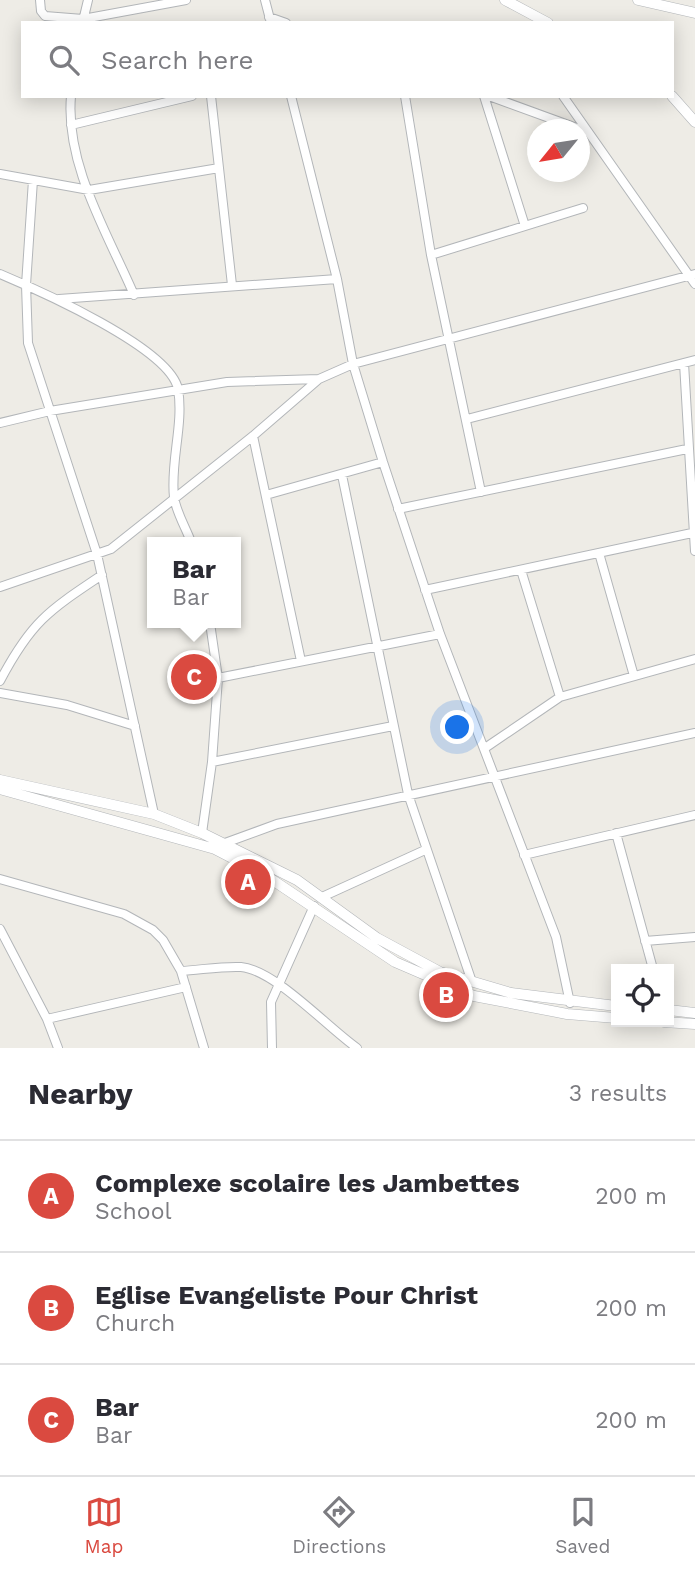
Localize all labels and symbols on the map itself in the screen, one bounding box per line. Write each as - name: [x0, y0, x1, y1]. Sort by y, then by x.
- north arrow: [527, 119, 590, 182]
- pin: C: [171, 651, 217, 703]
- your location: [440, 710, 474, 744]
- pin: A: [225, 856, 271, 908]
- pin: B: [423, 969, 469, 1021]

